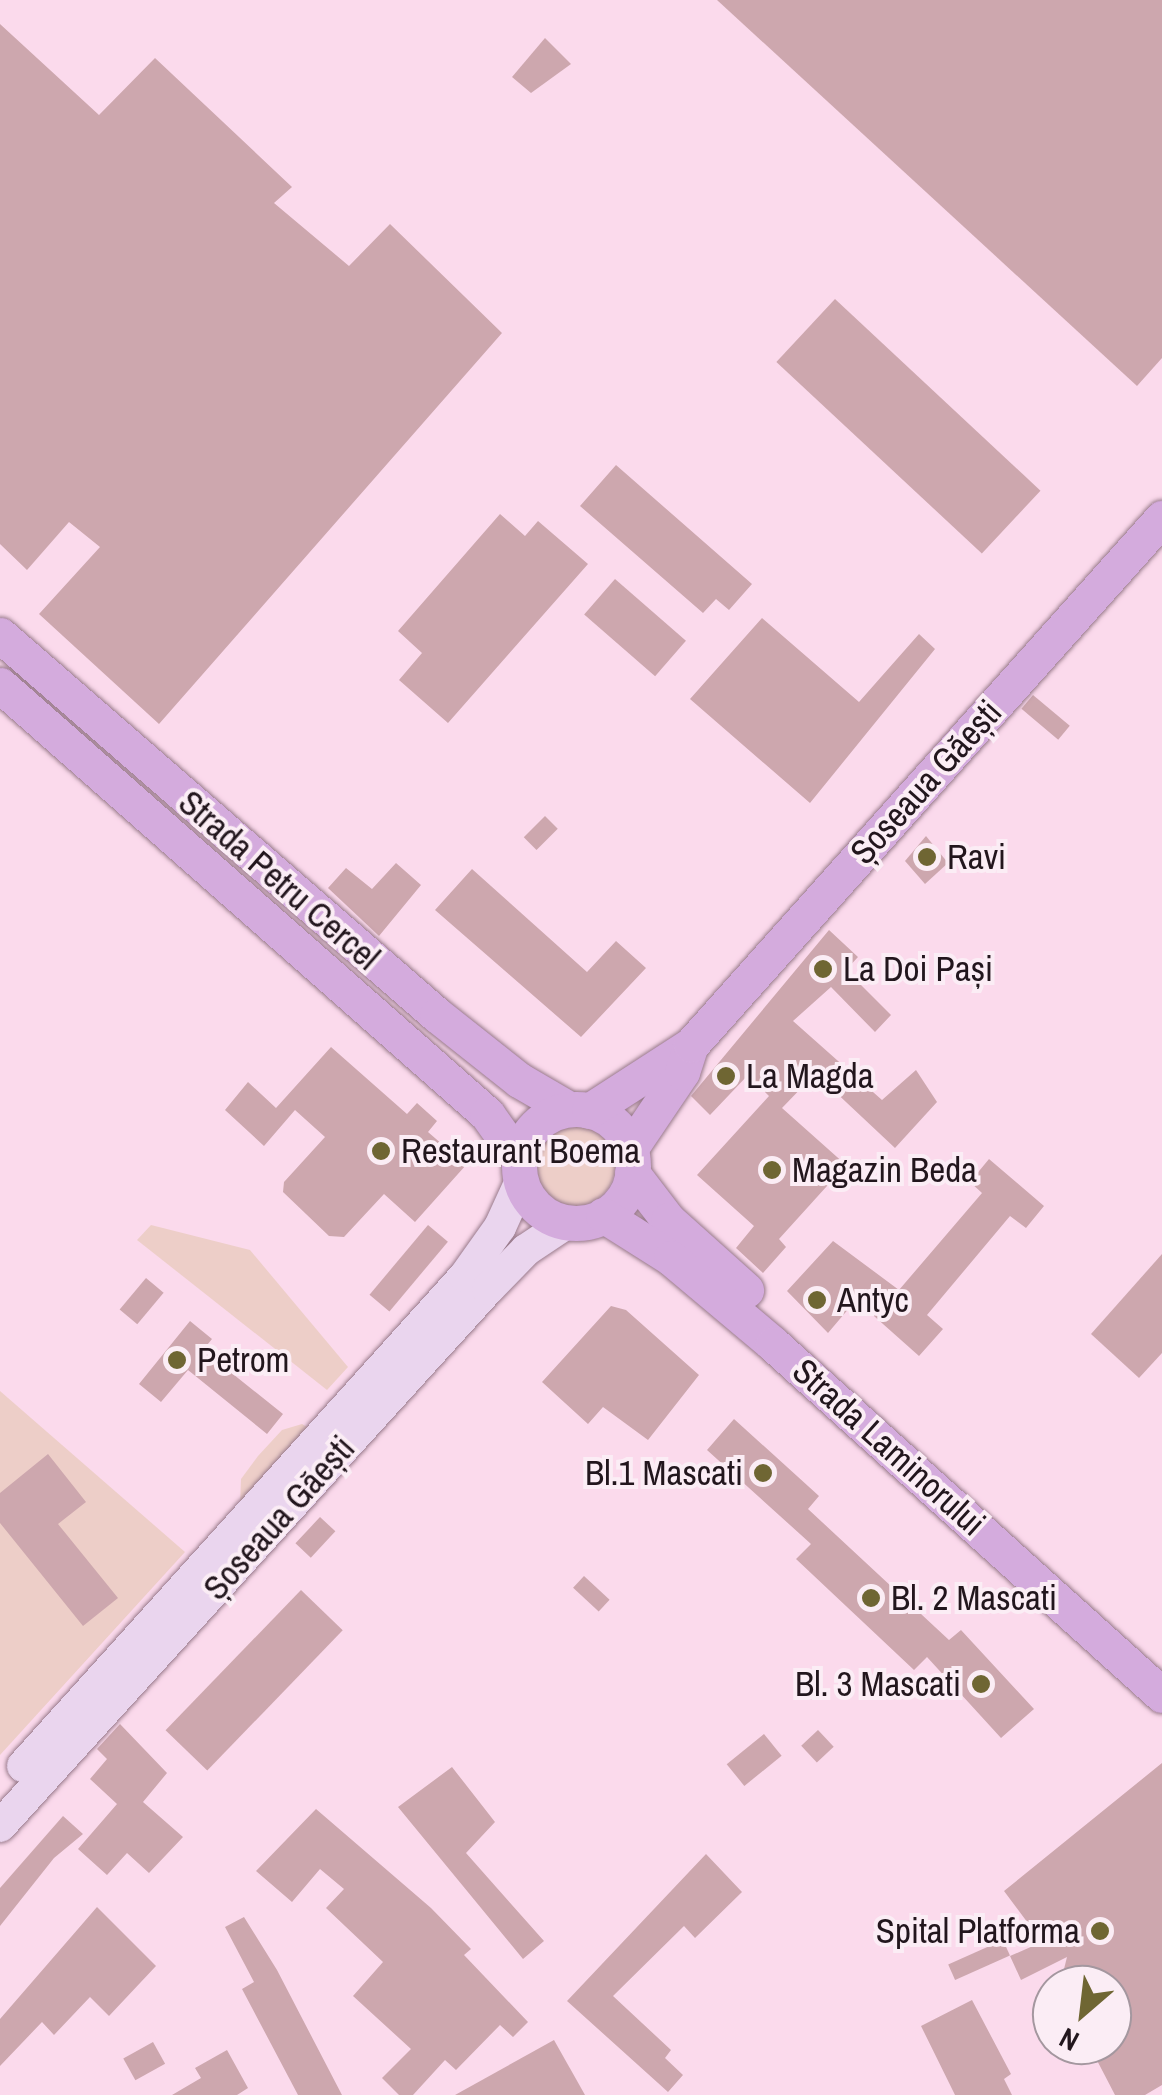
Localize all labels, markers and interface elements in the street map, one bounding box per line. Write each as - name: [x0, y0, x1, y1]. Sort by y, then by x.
- street label: Șoseaua Găești: [842, 691, 1010, 873]
- street label: Strada Petru Cercel: [170, 781, 388, 979]
- place label: Ravi: [947, 836, 1006, 878]
- marker: Ravi: [916, 846, 938, 868]
- place label: La Doi Pași: [843, 948, 993, 990]
- marker: La Doi Pași: [812, 958, 834, 980]
- place label: La Magda: [746, 1055, 874, 1097]
- marker: La Magda: [715, 1065, 737, 1087]
- place label: Restaurant Boema: [401, 1130, 640, 1172]
- marker: Restaurant Boema: [370, 1140, 392, 1162]
- place label: Magazin Beda: [792, 1149, 977, 1191]
- marker: Magazin Beda: [761, 1159, 783, 1181]
- place label: Antyc: [837, 1279, 909, 1321]
- marker: Antyc: [806, 1289, 828, 1311]
- place label: Petrom: [197, 1339, 290, 1381]
- marker: Petrom: [166, 1349, 188, 1371]
- street label: Strada Laminorului: [784, 1350, 994, 1544]
- street label: Șoseaua Găești: [195, 1427, 363, 1609]
- place label: Bl.1 Mascati: [585, 1452, 743, 1494]
- marker: Bl.1 Mascati: [752, 1462, 774, 1484]
- place label: Bl. 2 Mascati: [891, 1577, 1057, 1619]
- marker: Bl. 2 Mascati: [860, 1587, 882, 1609]
- place label: Bl. 3 Mascati: [795, 1663, 961, 1705]
- marker: Bl. 3 Mascati: [970, 1673, 992, 1695]
- place label: Spital Platforma: [876, 1910, 1080, 1952]
- marker: Spital Platforma: [1089, 1920, 1111, 1942]
- north arrow: [1032, 1965, 1132, 2065]
- text: N: [1053, 2019, 1085, 2060]

